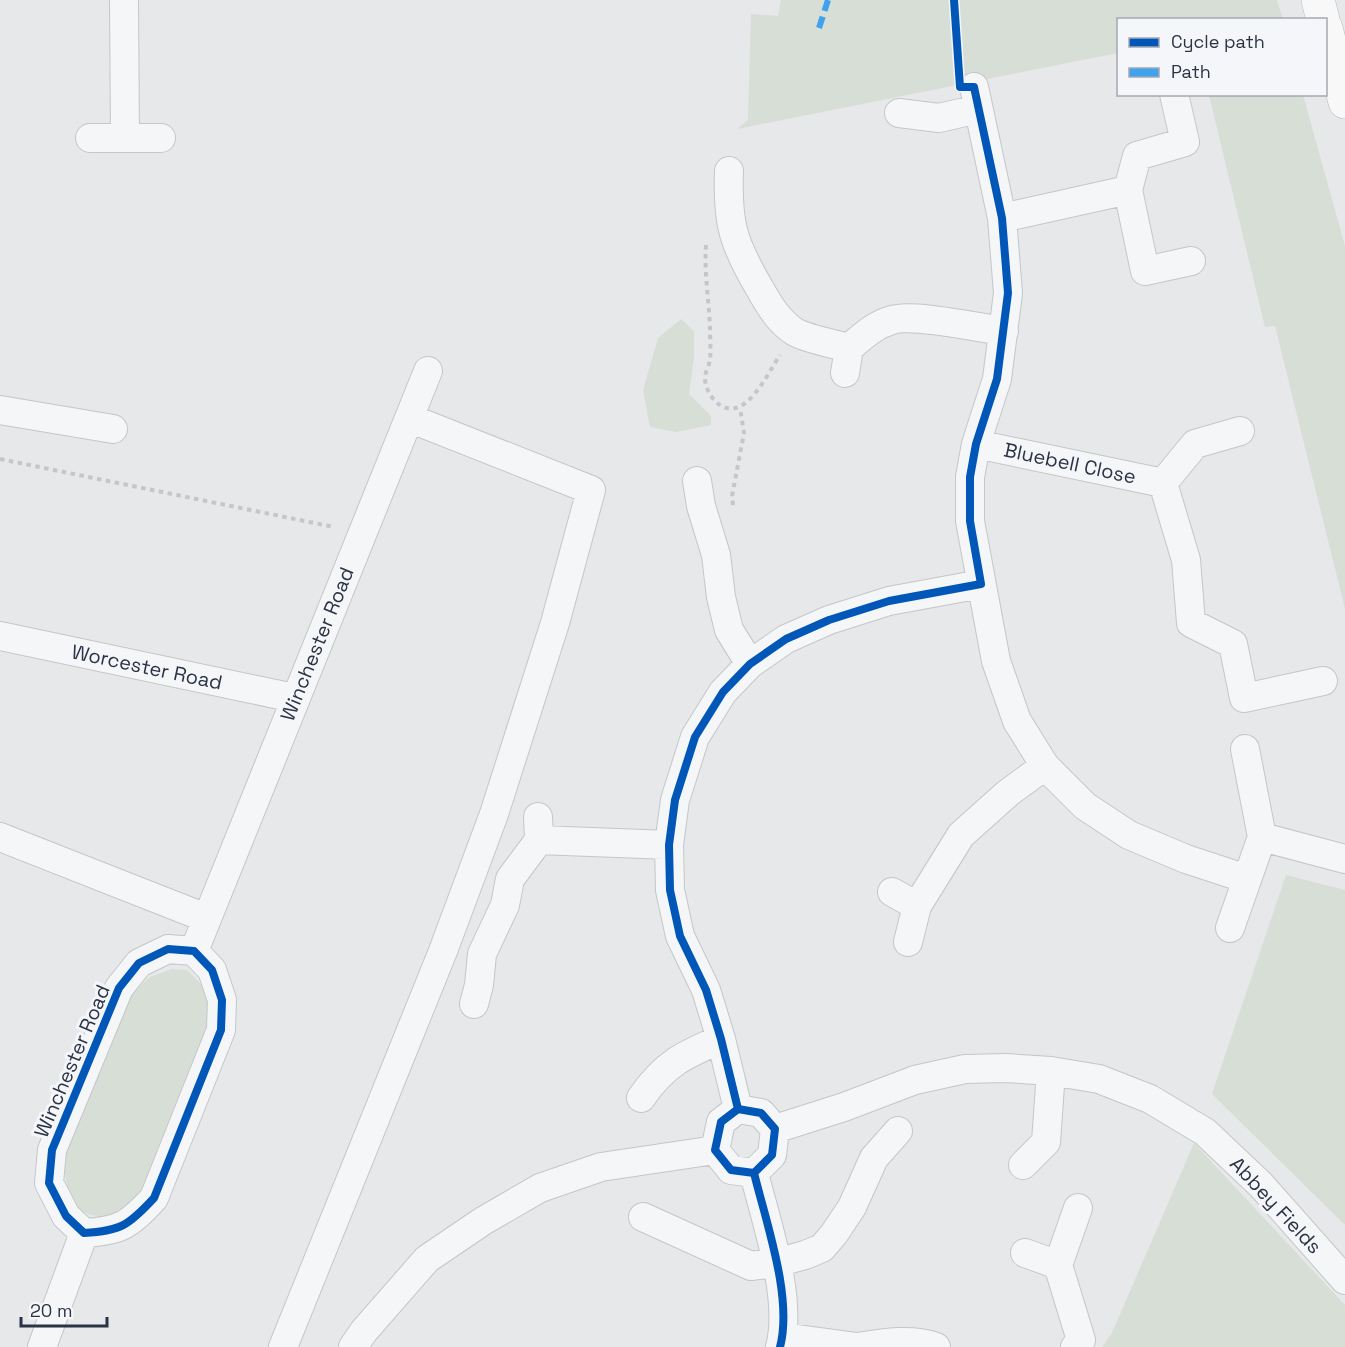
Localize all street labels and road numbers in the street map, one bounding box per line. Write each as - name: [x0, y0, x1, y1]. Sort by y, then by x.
- street label: Bluebell Close: [1002, 436, 1138, 490]
- street label: Winchester Road: [274, 563, 360, 725]
- street label: Worcester Road: [69, 638, 225, 696]
- street label: Winchester Road: [28, 981, 116, 1141]
- street label: Abbey Fields: [1224, 1151, 1328, 1259]

